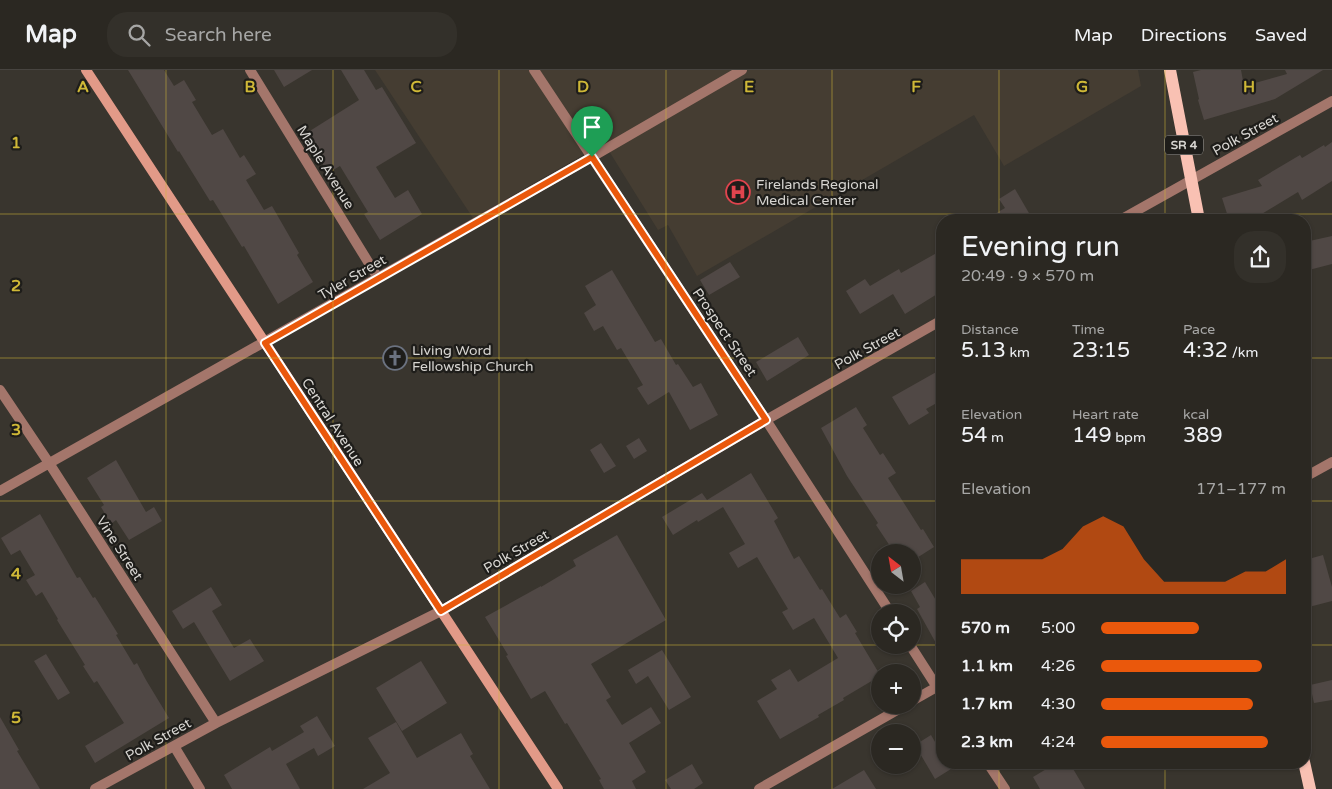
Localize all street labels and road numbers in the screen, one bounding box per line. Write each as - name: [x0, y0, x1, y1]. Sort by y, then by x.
- street label: Polk Street: [1209, 109, 1282, 159]
- street label: Maple Avenue: [293, 122, 358, 212]
- road number: SR 4: [1165, 136, 1203, 154]
- street label: Tyler Street: [315, 251, 390, 304]
- street label: Prospect Street: [689, 285, 761, 380]
- street label: Polk Street: [831, 323, 904, 373]
- street label: Central Avenue: [298, 375, 367, 470]
- street label: Vine Street: [93, 513, 147, 584]
- street label: Polk Street: [481, 526, 552, 577]
- street label: Polk Street: [122, 714, 195, 764]

